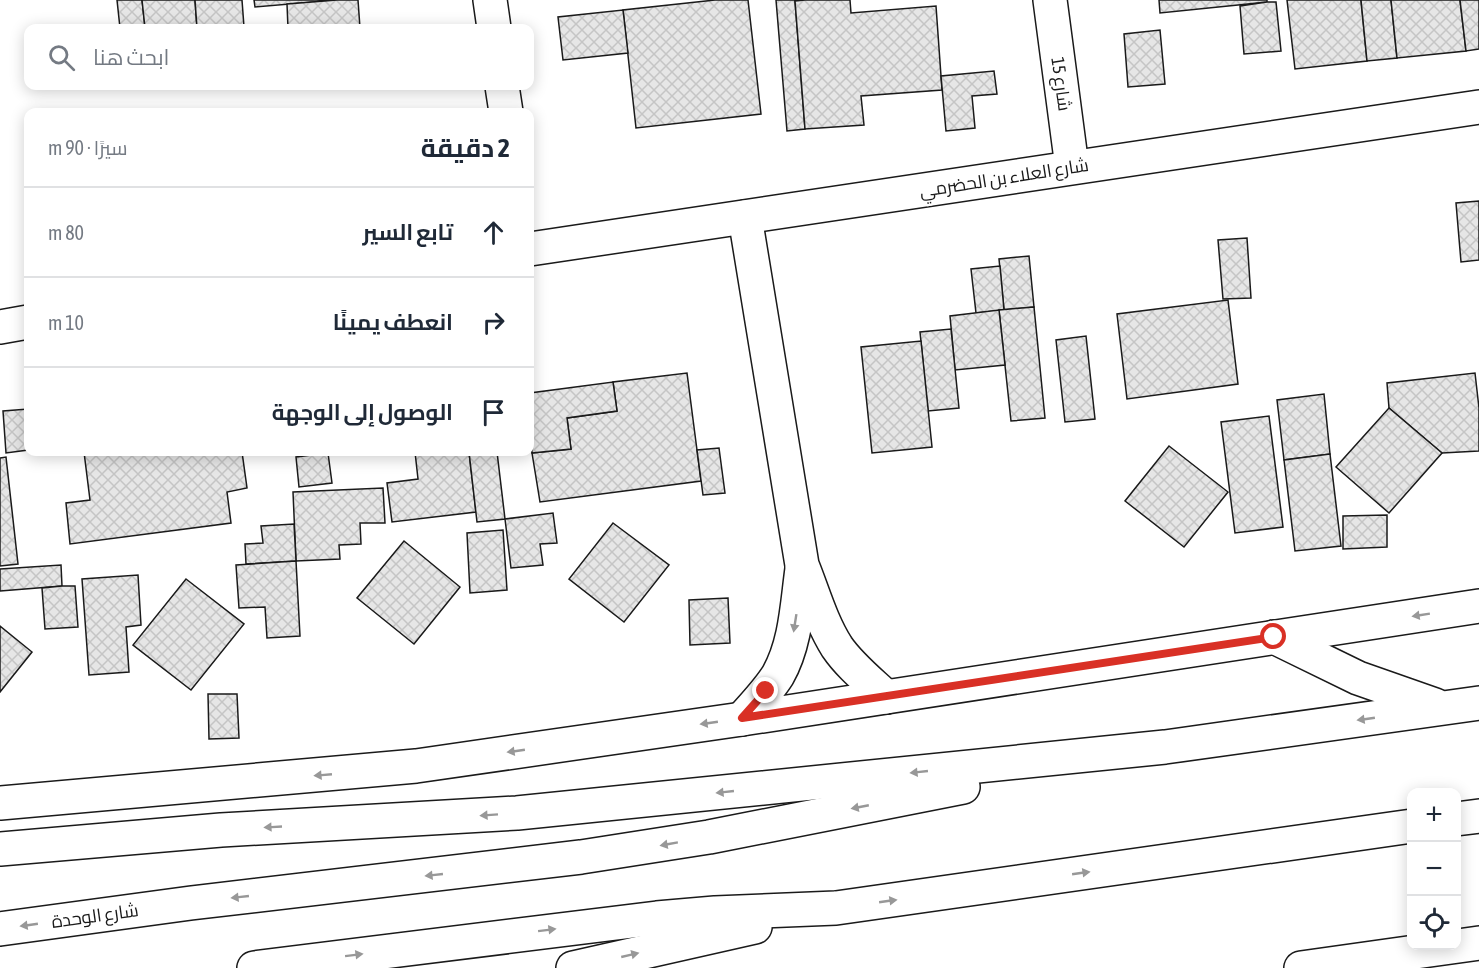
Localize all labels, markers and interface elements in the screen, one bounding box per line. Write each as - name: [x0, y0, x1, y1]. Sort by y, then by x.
- search box: [24, 24, 534, 90]
- icon: search: [45, 41, 78, 74]
- text: ابحث هنا: [93, 44, 170, 70]
- street label: شارع 15: [1045, 56, 1076, 113]
- text: 2 دقيقة: [421, 133, 510, 163]
- text: سيرًا · 90 m: [48, 136, 128, 159]
- street label: شارع العلاء بن الحضرمي: [918, 154, 1091, 205]
- icon: ahead: [477, 216, 510, 249]
- text: تابع السير: [363, 219, 453, 245]
- text: 80 m: [48, 221, 84, 244]
- icon: right: [477, 306, 510, 339]
- text: انعطف يمينًا: [333, 309, 453, 335]
- text: 10 m: [48, 311, 84, 334]
- icon: arrive: [477, 396, 510, 429]
- text: الوصول إلى الوجهة: [272, 399, 453, 425]
- one-way arrow: [1412, 610, 1431, 619]
- one-way arrow: [790, 613, 799, 632]
- route start: [1260, 623, 1286, 649]
- route end: [752, 677, 778, 703]
- one-way arrow: [1357, 714, 1376, 723]
- one-way arrow: [700, 719, 719, 728]
- one-way arrow: [507, 747, 526, 756]
- one-way arrow: [909, 767, 928, 777]
- one-way arrow: [313, 770, 332, 780]
- one-way arrow: [715, 787, 734, 797]
- map controls: [1407, 788, 1461, 950]
- button: +: [1407, 788, 1461, 842]
- one-way arrow: [850, 803, 869, 812]
- one-way arrow: [479, 811, 498, 820]
- one-way arrow: [263, 823, 282, 832]
- one-way arrow: [659, 839, 678, 848]
- button: −: [1407, 842, 1461, 896]
- one-way arrow: [1071, 869, 1090, 878]
- one-way arrow: [424, 870, 443, 880]
- one-way arrow: [230, 892, 249, 902]
- one-way arrow: [878, 896, 897, 905]
- button: locate: [1407, 896, 1461, 950]
- street label: شارع الوحدة: [50, 899, 140, 934]
- one-way arrow: [19, 921, 38, 930]
- one-way arrow: [538, 925, 557, 935]
- one-way arrow: [345, 950, 364, 960]
- one-way arrow: [620, 950, 639, 959]

